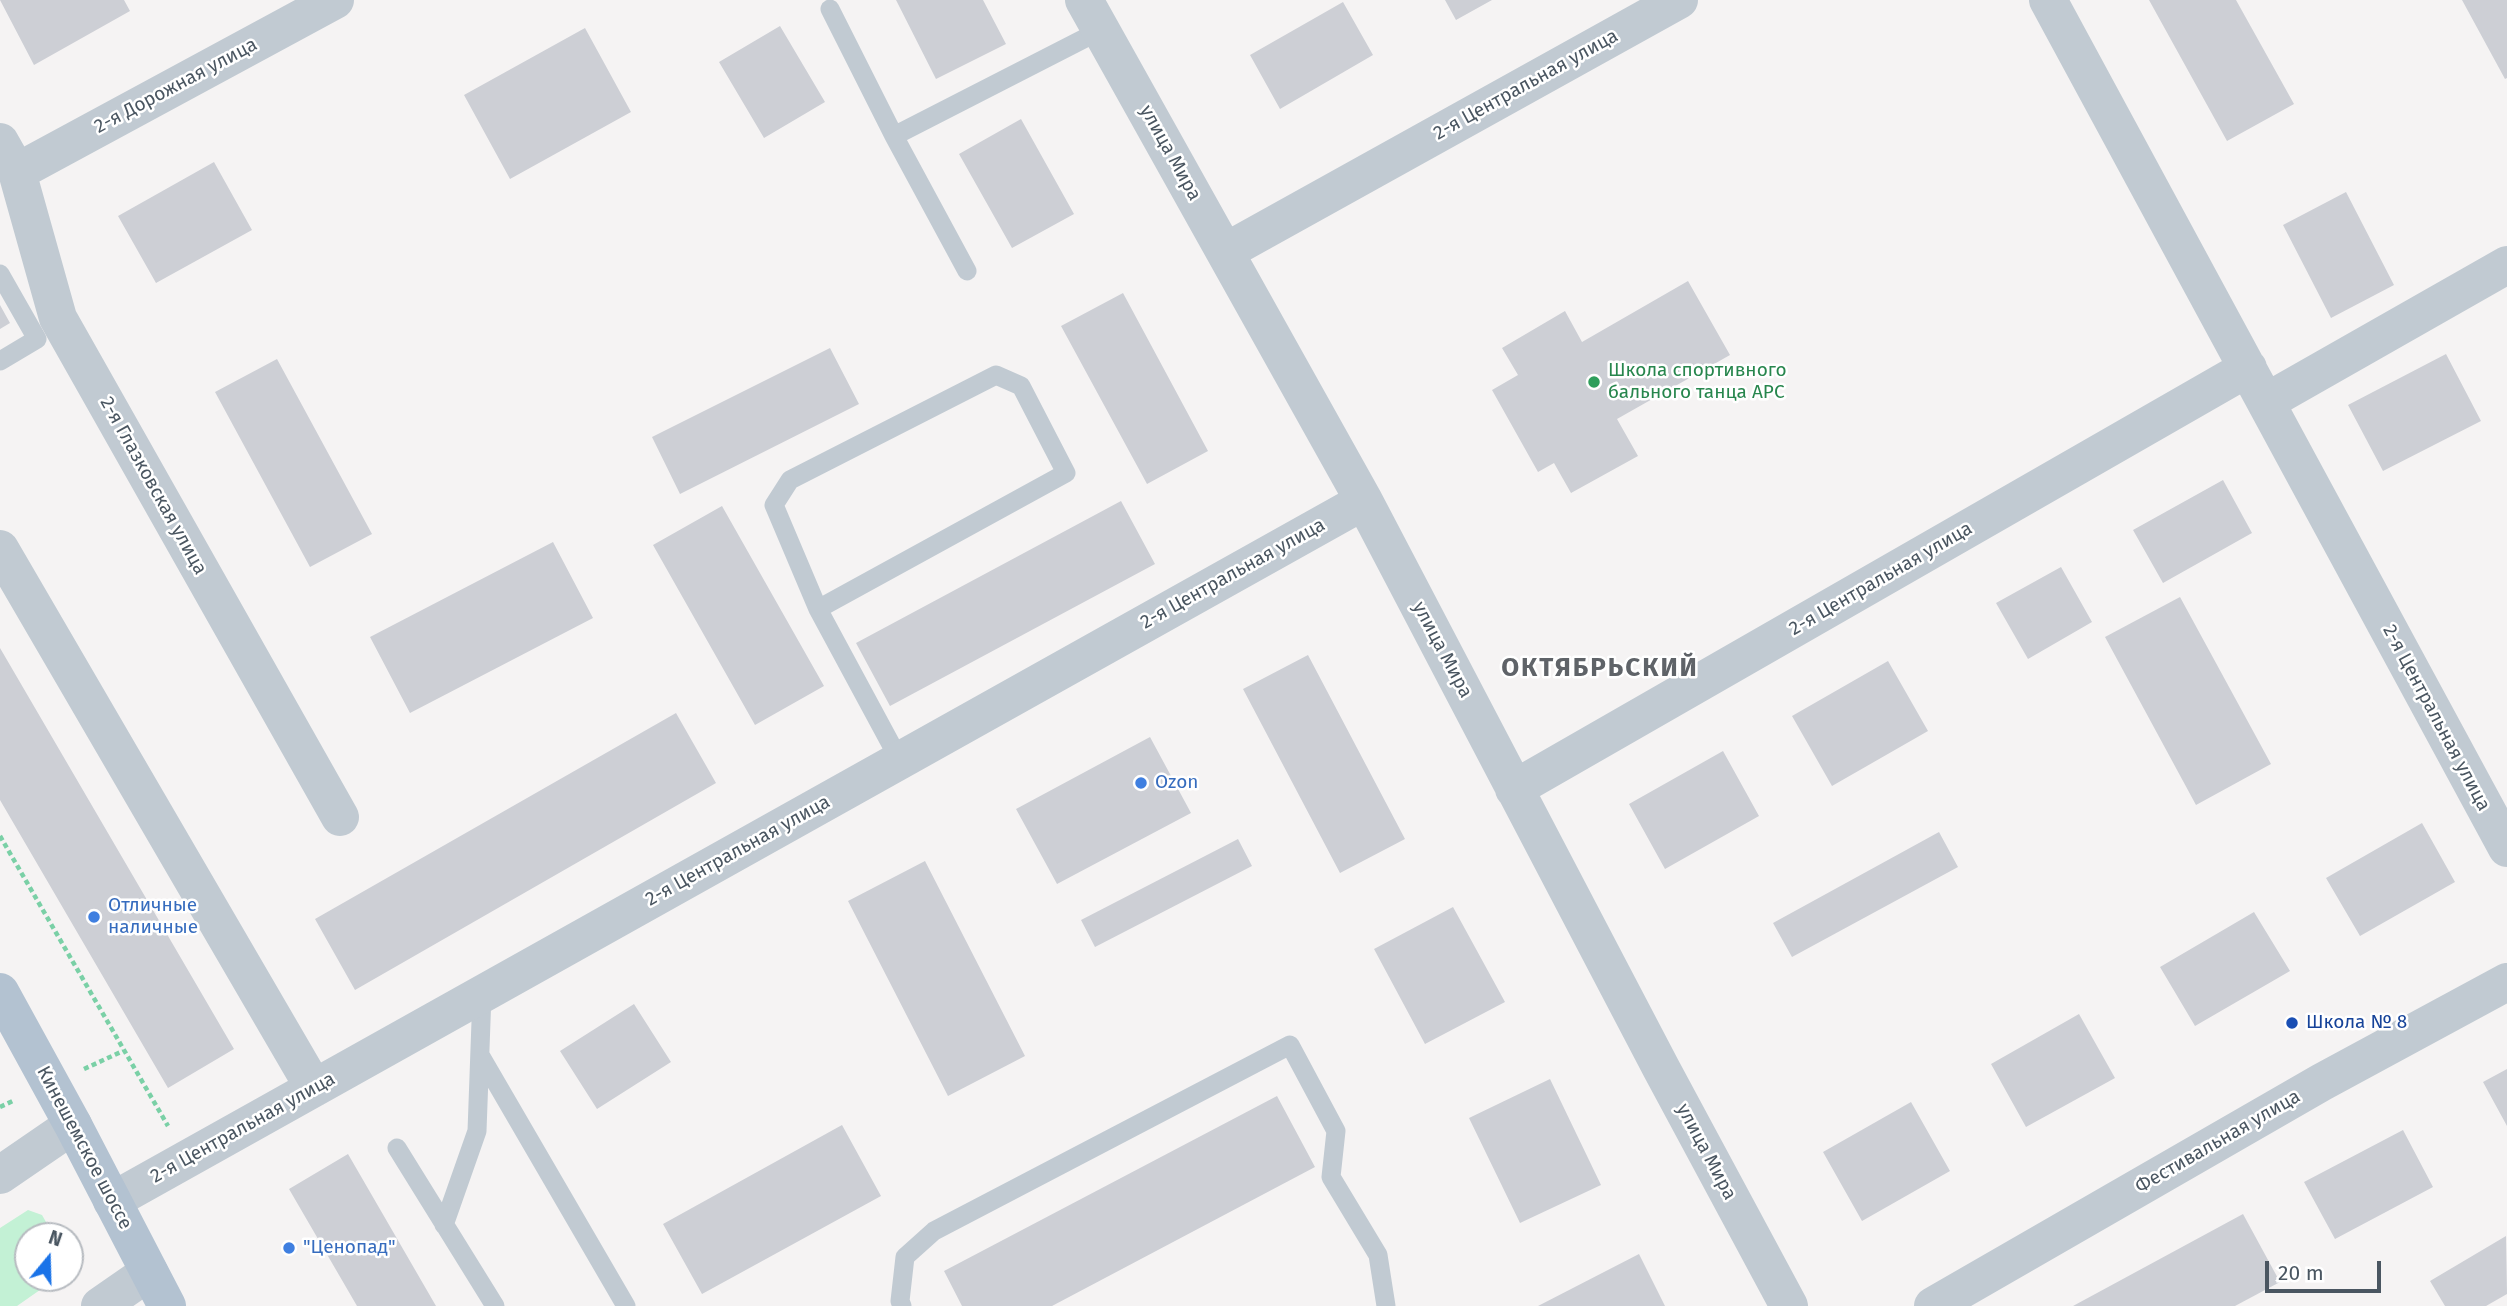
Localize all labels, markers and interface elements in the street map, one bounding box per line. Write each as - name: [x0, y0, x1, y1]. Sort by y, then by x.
- street label: 2-я Центральная улица: [1430, 25, 1622, 145]
- street label: 2-я Дорожная улица: [91, 33, 261, 139]
- street label: улица Мира: [1134, 101, 1206, 205]
- place label: Школа спортивного бального танца АРС: [1608, 360, 1787, 404]
- marker: Школа спортивного бального танца АРС: [1586, 374, 1602, 390]
- street label: 2-я Глазковская улица: [95, 393, 211, 579]
- street label: 2-я Центральная улица: [1137, 514, 1329, 634]
- street label: 2-я Центральная улица: [1786, 517, 1976, 641]
- street label: улица Мира: [1407, 598, 1477, 702]
- street label: 2-я Центральная улица: [2377, 621, 2495, 815]
- district label: ОКТЯБРЬСКИЙ: [1503, 653, 1697, 685]
- place label: Ozon: [1155, 772, 1198, 794]
- marker: Ozon: [1133, 775, 1149, 791]
- street label: 2-я Центральная улица: [642, 791, 834, 911]
- place label: Отличные наличные: [108, 895, 198, 939]
- marker: Отличные наличные: [86, 909, 102, 925]
- place label: Школа № 8: [2306, 1012, 2407, 1034]
- marker: Школа № 8: [2284, 1015, 2300, 1031]
- street label: Кинешемское шоссе: [31, 1062, 137, 1234]
- street label: 2-я Центральная улица: [147, 1068, 339, 1188]
- street label: Фестивальная улица: [2131, 1085, 2305, 1199]
- street label: улица Мира: [1671, 1100, 1741, 1204]
- north arrow: [14, 1222, 84, 1292]
- text: N: [46, 1226, 65, 1251]
- place label: "Ценопад": [303, 1237, 396, 1259]
- marker: "Ценопад": [281, 1240, 297, 1256]
- scale bar: [2269, 1246, 2384, 1290]
- text: 20 m: [2278, 1260, 2324, 1286]

